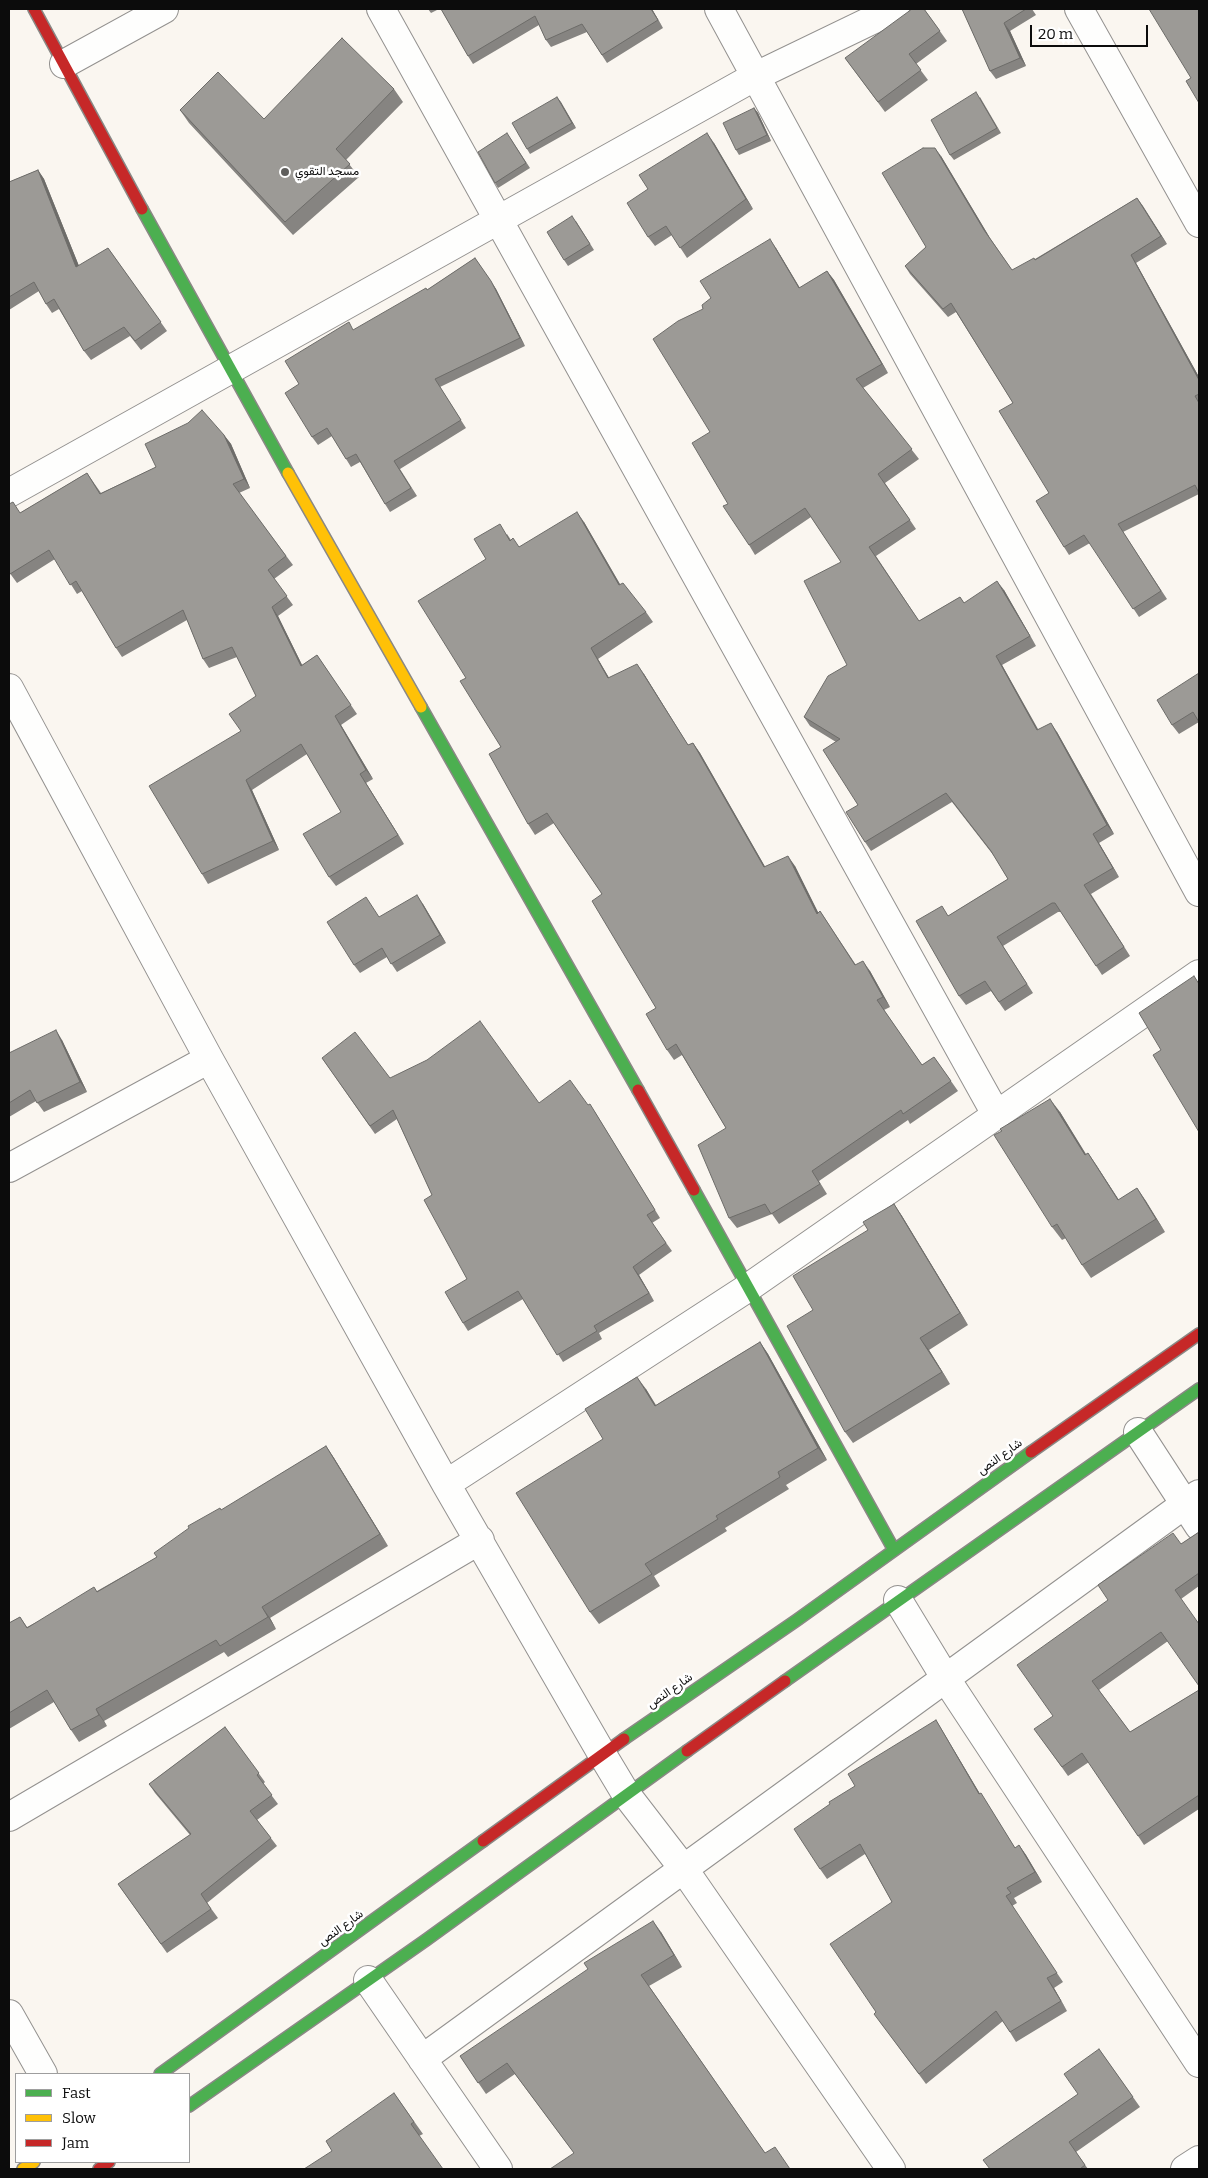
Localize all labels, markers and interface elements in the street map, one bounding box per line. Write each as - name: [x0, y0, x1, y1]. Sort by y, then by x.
- scale bar: [1033, 15, 1150, 47]
- text: 20 m: [1038, 25, 1073, 43]
- place label: مسجد التقوي: [295, 165, 359, 179]
- marker: مسجد التقوي: [279, 166, 291, 178]
- street label: شارع النص: [975, 1436, 1025, 1478]
- street label: شارع النص: [645, 1670, 695, 1712]
- street label: شارع النص: [316, 1907, 366, 1949]
- legend: [15, 2073, 190, 2163]
- text: Fast: [62, 2084, 91, 2102]
- text: Slow: [62, 2109, 96, 2127]
- text: Jam: [62, 2134, 89, 2152]

